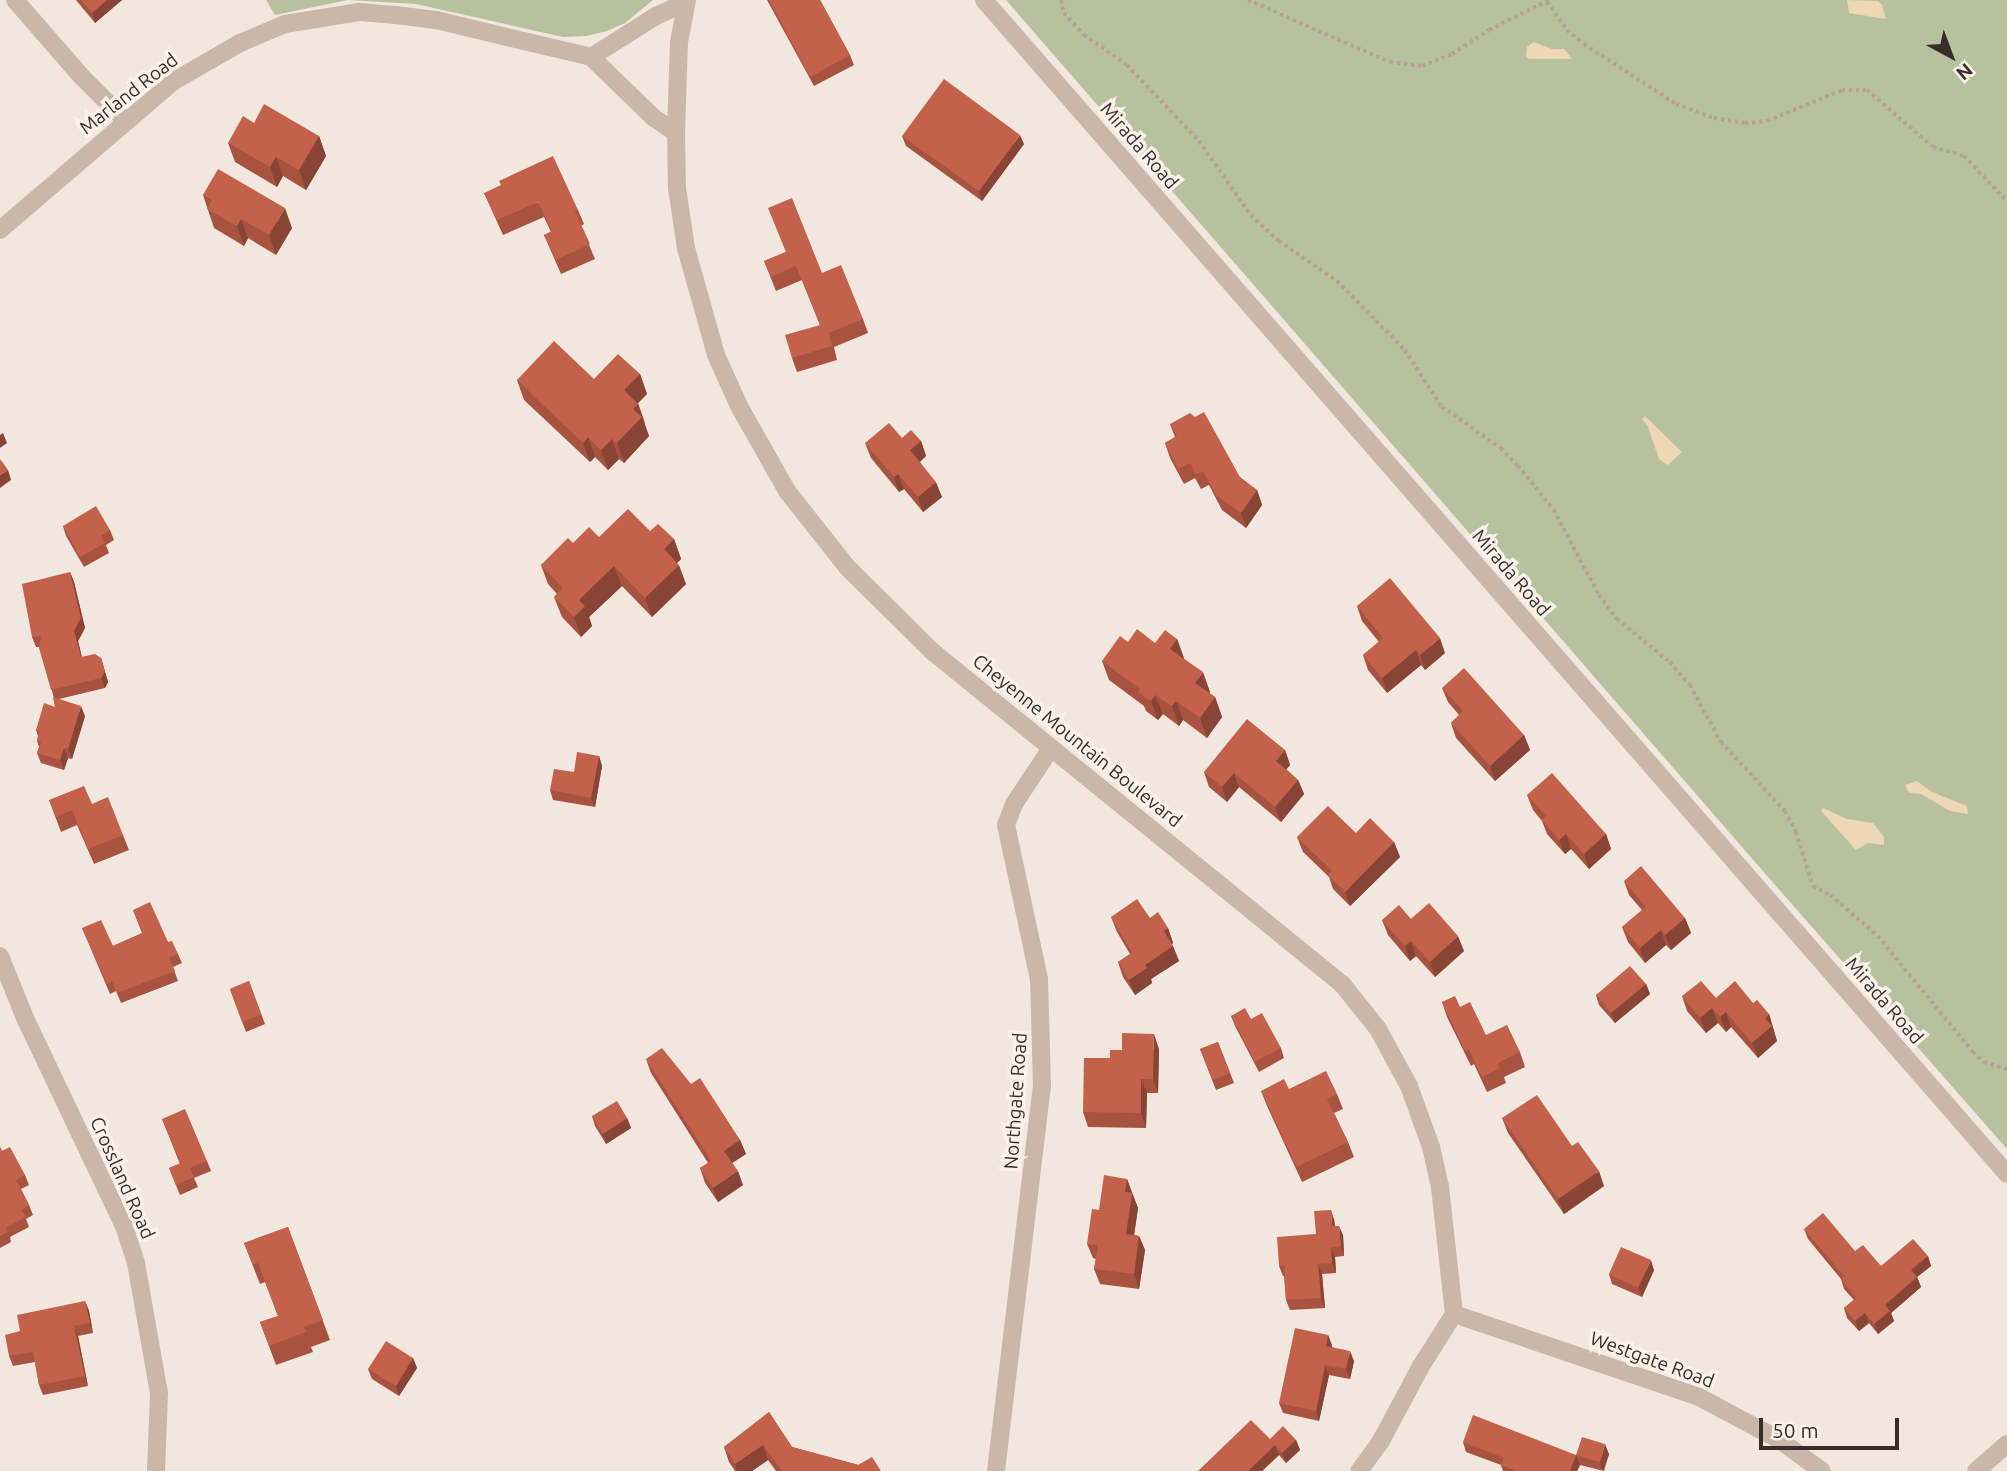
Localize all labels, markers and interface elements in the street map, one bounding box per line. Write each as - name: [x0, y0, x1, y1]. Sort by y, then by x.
- north arrow: [1916, 21, 1986, 91]
- street label: Marland Road: [75, 49, 183, 139]
- text: N: [1952, 59, 1977, 85]
- street label: Mirada Road: [1095, 98, 1183, 194]
- street label: Mirada Road: [1467, 525, 1555, 621]
- street label: Cheyenne Mountain Boulevard: [968, 650, 1186, 832]
- street label: Mirada Road: [1840, 953, 1928, 1049]
- street label: Northgate Road: [1000, 1032, 1032, 1170]
- street label: Crossland Road: [85, 1113, 159, 1243]
- street label: Westgate Road: [1587, 1327, 1717, 1393]
- scale bar: [1762, 1404, 1902, 1448]
- text: 50 m: [1772, 1418, 1819, 1442]

